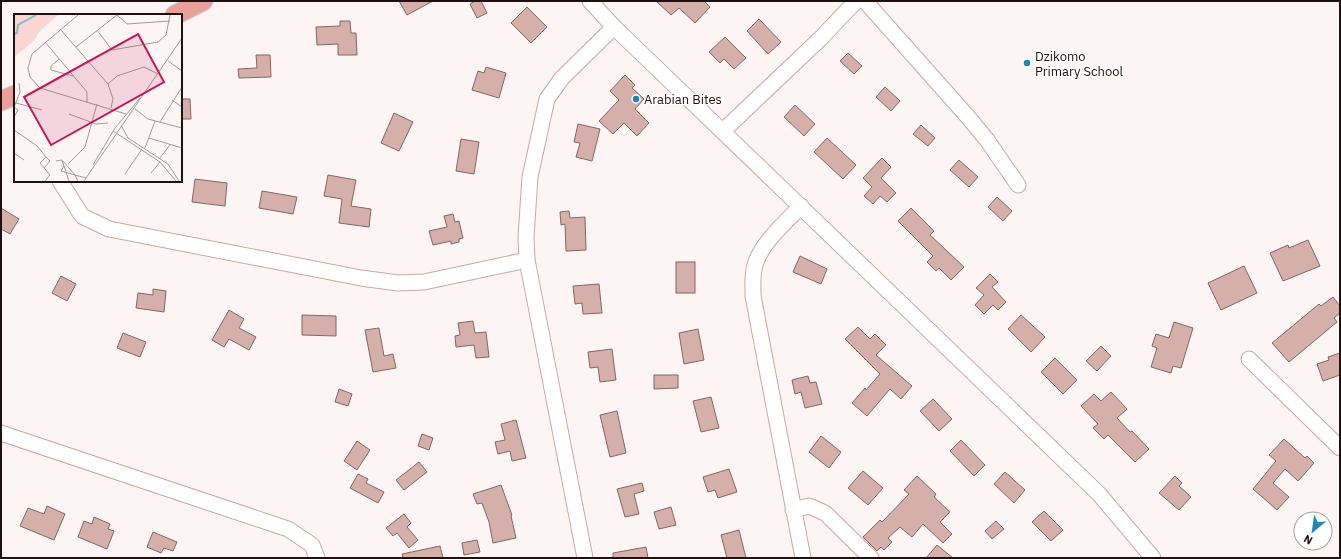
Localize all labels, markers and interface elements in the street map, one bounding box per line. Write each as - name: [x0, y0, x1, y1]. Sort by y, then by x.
- inset map: [14, 14, 182, 182]
- place label: Dzikomo Primary School: [1035, 48, 1124, 80]
- marker: Dzikomo Primary School: [1022, 58, 1032, 68]
- place label: Arabian Bites: [644, 91, 722, 108]
- marker: Arabian Bites: [631, 94, 641, 104]
- north arrow: [1293, 511, 1333, 551]
- text: N: [1301, 532, 1315, 548]

